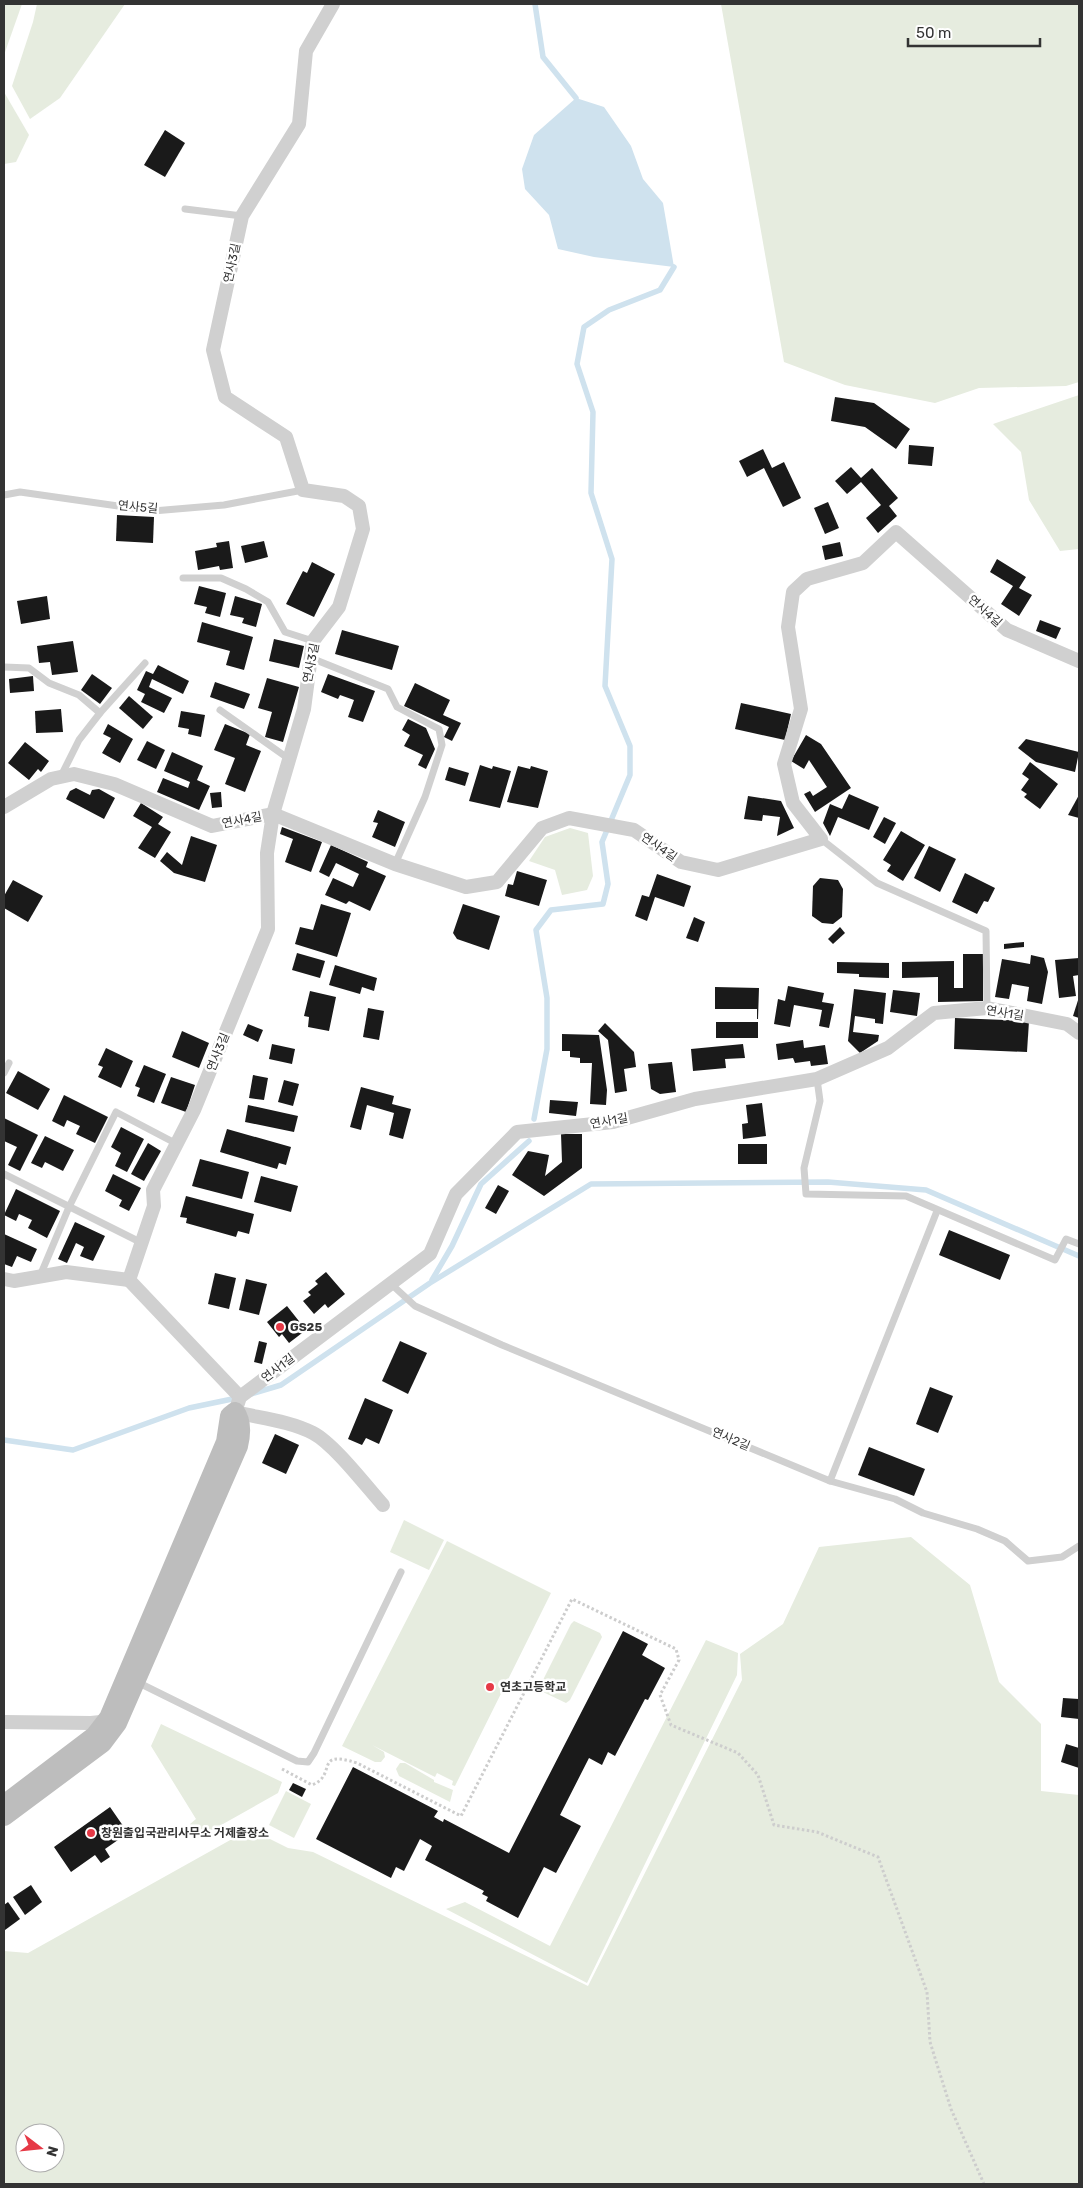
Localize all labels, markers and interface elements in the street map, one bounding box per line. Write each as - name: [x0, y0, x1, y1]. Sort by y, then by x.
- scale bar: [908, 15, 1040, 47]
- text: 50 m: [916, 24, 951, 42]
- street label: 연사3길: [221, 242, 243, 284]
- street label: 연사5길: [117, 498, 159, 516]
- street label: 연사4길: [965, 592, 1005, 630]
- street label: 연사3길: [300, 642, 322, 684]
- street label: 연사4길: [221, 809, 263, 831]
- street label: 연사4길: [638, 830, 680, 864]
- street label: 연사1길: [985, 1003, 1025, 1023]
- street label: 연사3길: [204, 1031, 232, 1073]
- street label: 연사1길: [589, 1111, 629, 1131]
- place label: GS25: [290, 1320, 322, 1334]
- marker: GS25: [274, 1321, 286, 1333]
- street label: 연사1길: [259, 1351, 297, 1385]
- street label: 연사2길: [710, 1425, 752, 1453]
- place label: 연초고등학교: [500, 1680, 566, 1694]
- marker: 연초고등학교: [484, 1681, 496, 1693]
- place label: 창원출입국관리사무소 거제출장소: [101, 1826, 269, 1840]
- marker: 창원출입국관리사무소 거제출장소: [85, 1827, 97, 1839]
- north arrow: [15, 2123, 65, 2173]
- text: N: [42, 2144, 62, 2159]

